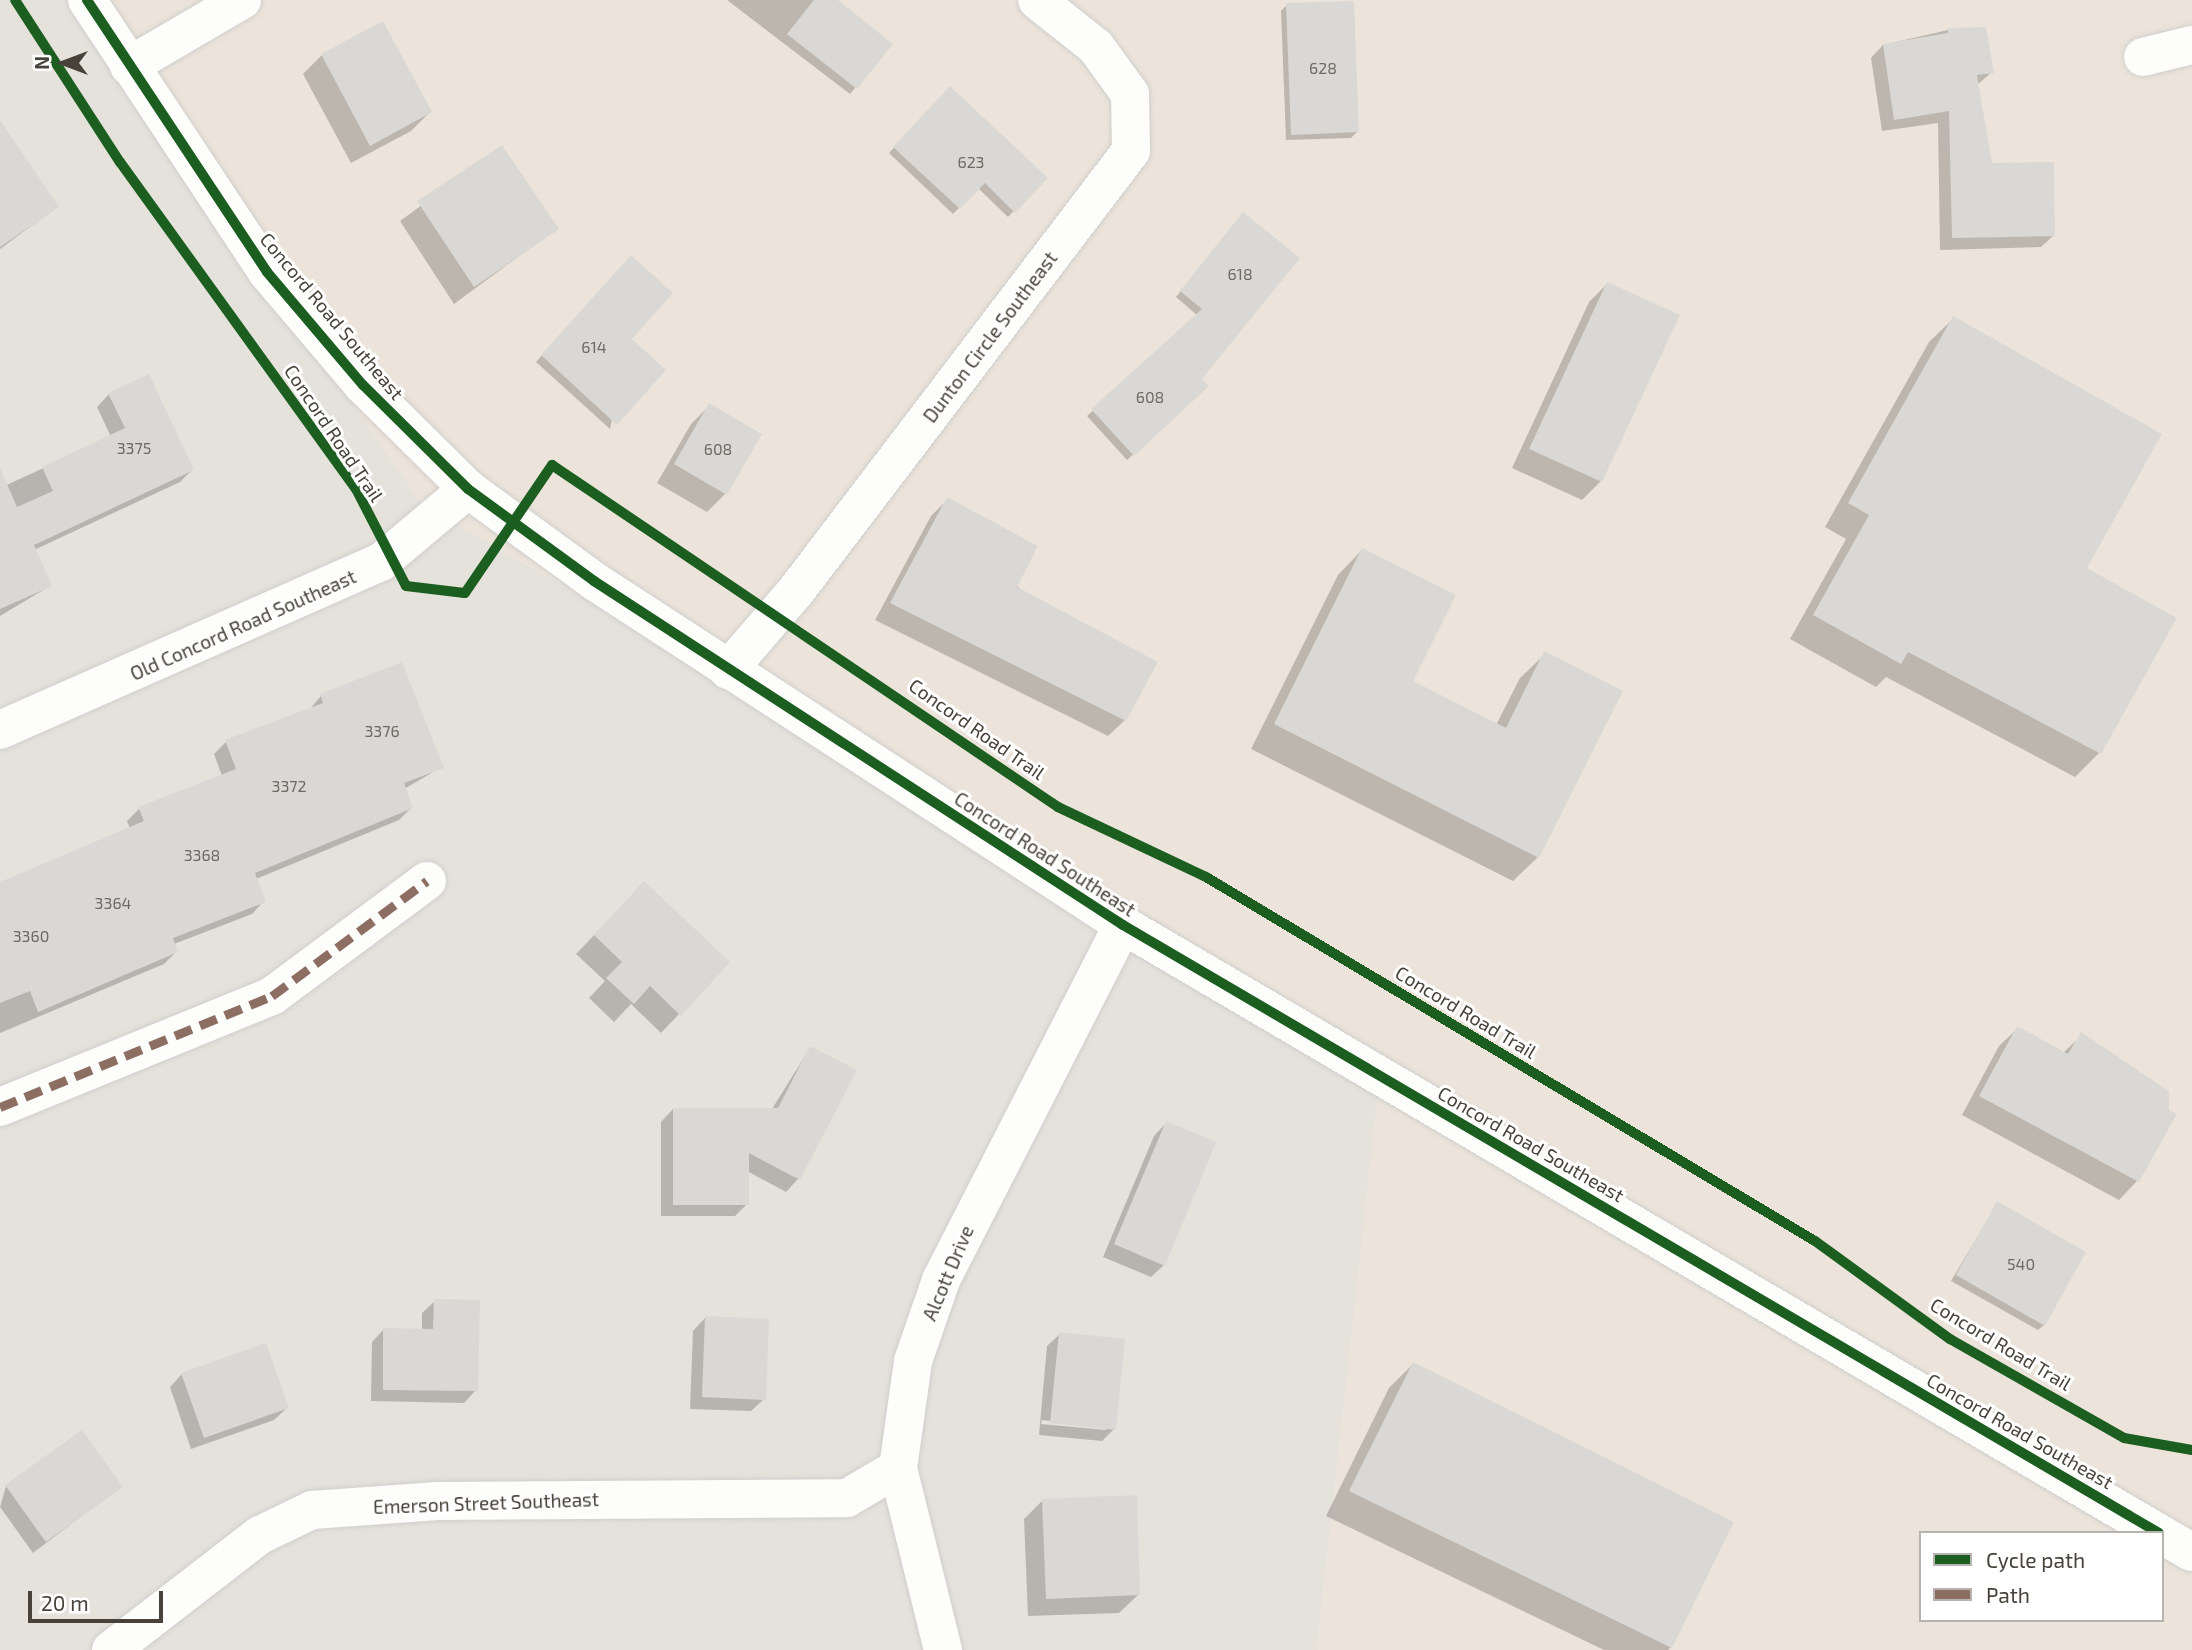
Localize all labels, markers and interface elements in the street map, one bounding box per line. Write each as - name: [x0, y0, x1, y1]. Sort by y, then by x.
- north arrow: [28, 28, 98, 98]
- text: N: [30, 56, 53, 70]
- house number: 628: [1309, 58, 1337, 78]
- house number: 623: [957, 152, 985, 172]
- street label: Concord Road Southeast: [255, 228, 409, 404]
- street label: Dunton Circle Southeast: [918, 247, 1062, 427]
- house number: 618: [1227, 264, 1253, 284]
- house number: 614: [581, 337, 607, 357]
- street label: Concord Road Trail: [280, 360, 388, 506]
- house number: 608: [1136, 387, 1164, 407]
- house number: 3375: [117, 438, 151, 458]
- house number: 608: [704, 439, 732, 459]
- street label: Old Concord Road Southeast: [127, 565, 359, 685]
- street label: Concord Road Trail: [905, 674, 1049, 784]
- house number: 3376: [364, 721, 400, 741]
- house number: 3372: [272, 776, 306, 796]
- street label: Concord Road Southeast: [950, 787, 1140, 921]
- house number: 3368: [184, 845, 220, 865]
- house number: 3364: [95, 893, 131, 913]
- house number: 3360: [13, 926, 49, 946]
- street label: Concord Road Trail: [1391, 961, 1541, 1063]
- street label: Concord Road Southeast: [1434, 1081, 1628, 1207]
- street label: Alcott Drive: [918, 1222, 978, 1324]
- house number: 540: [2007, 1254, 2035, 1274]
- street label: Concord Road Trail: [1926, 1293, 2076, 1395]
- street label: Concord Road Southeast: [1923, 1368, 2117, 1494]
- street label: Emerson Street Southeast: [373, 1488, 599, 1518]
- legend: [1919, 1531, 2164, 1622]
- text: Cycle path: [1986, 1547, 2085, 1572]
- scale bar: [32, 1576, 166, 1620]
- text: Path: [1986, 1582, 2030, 1607]
- text: 20 m: [41, 1590, 89, 1615]

